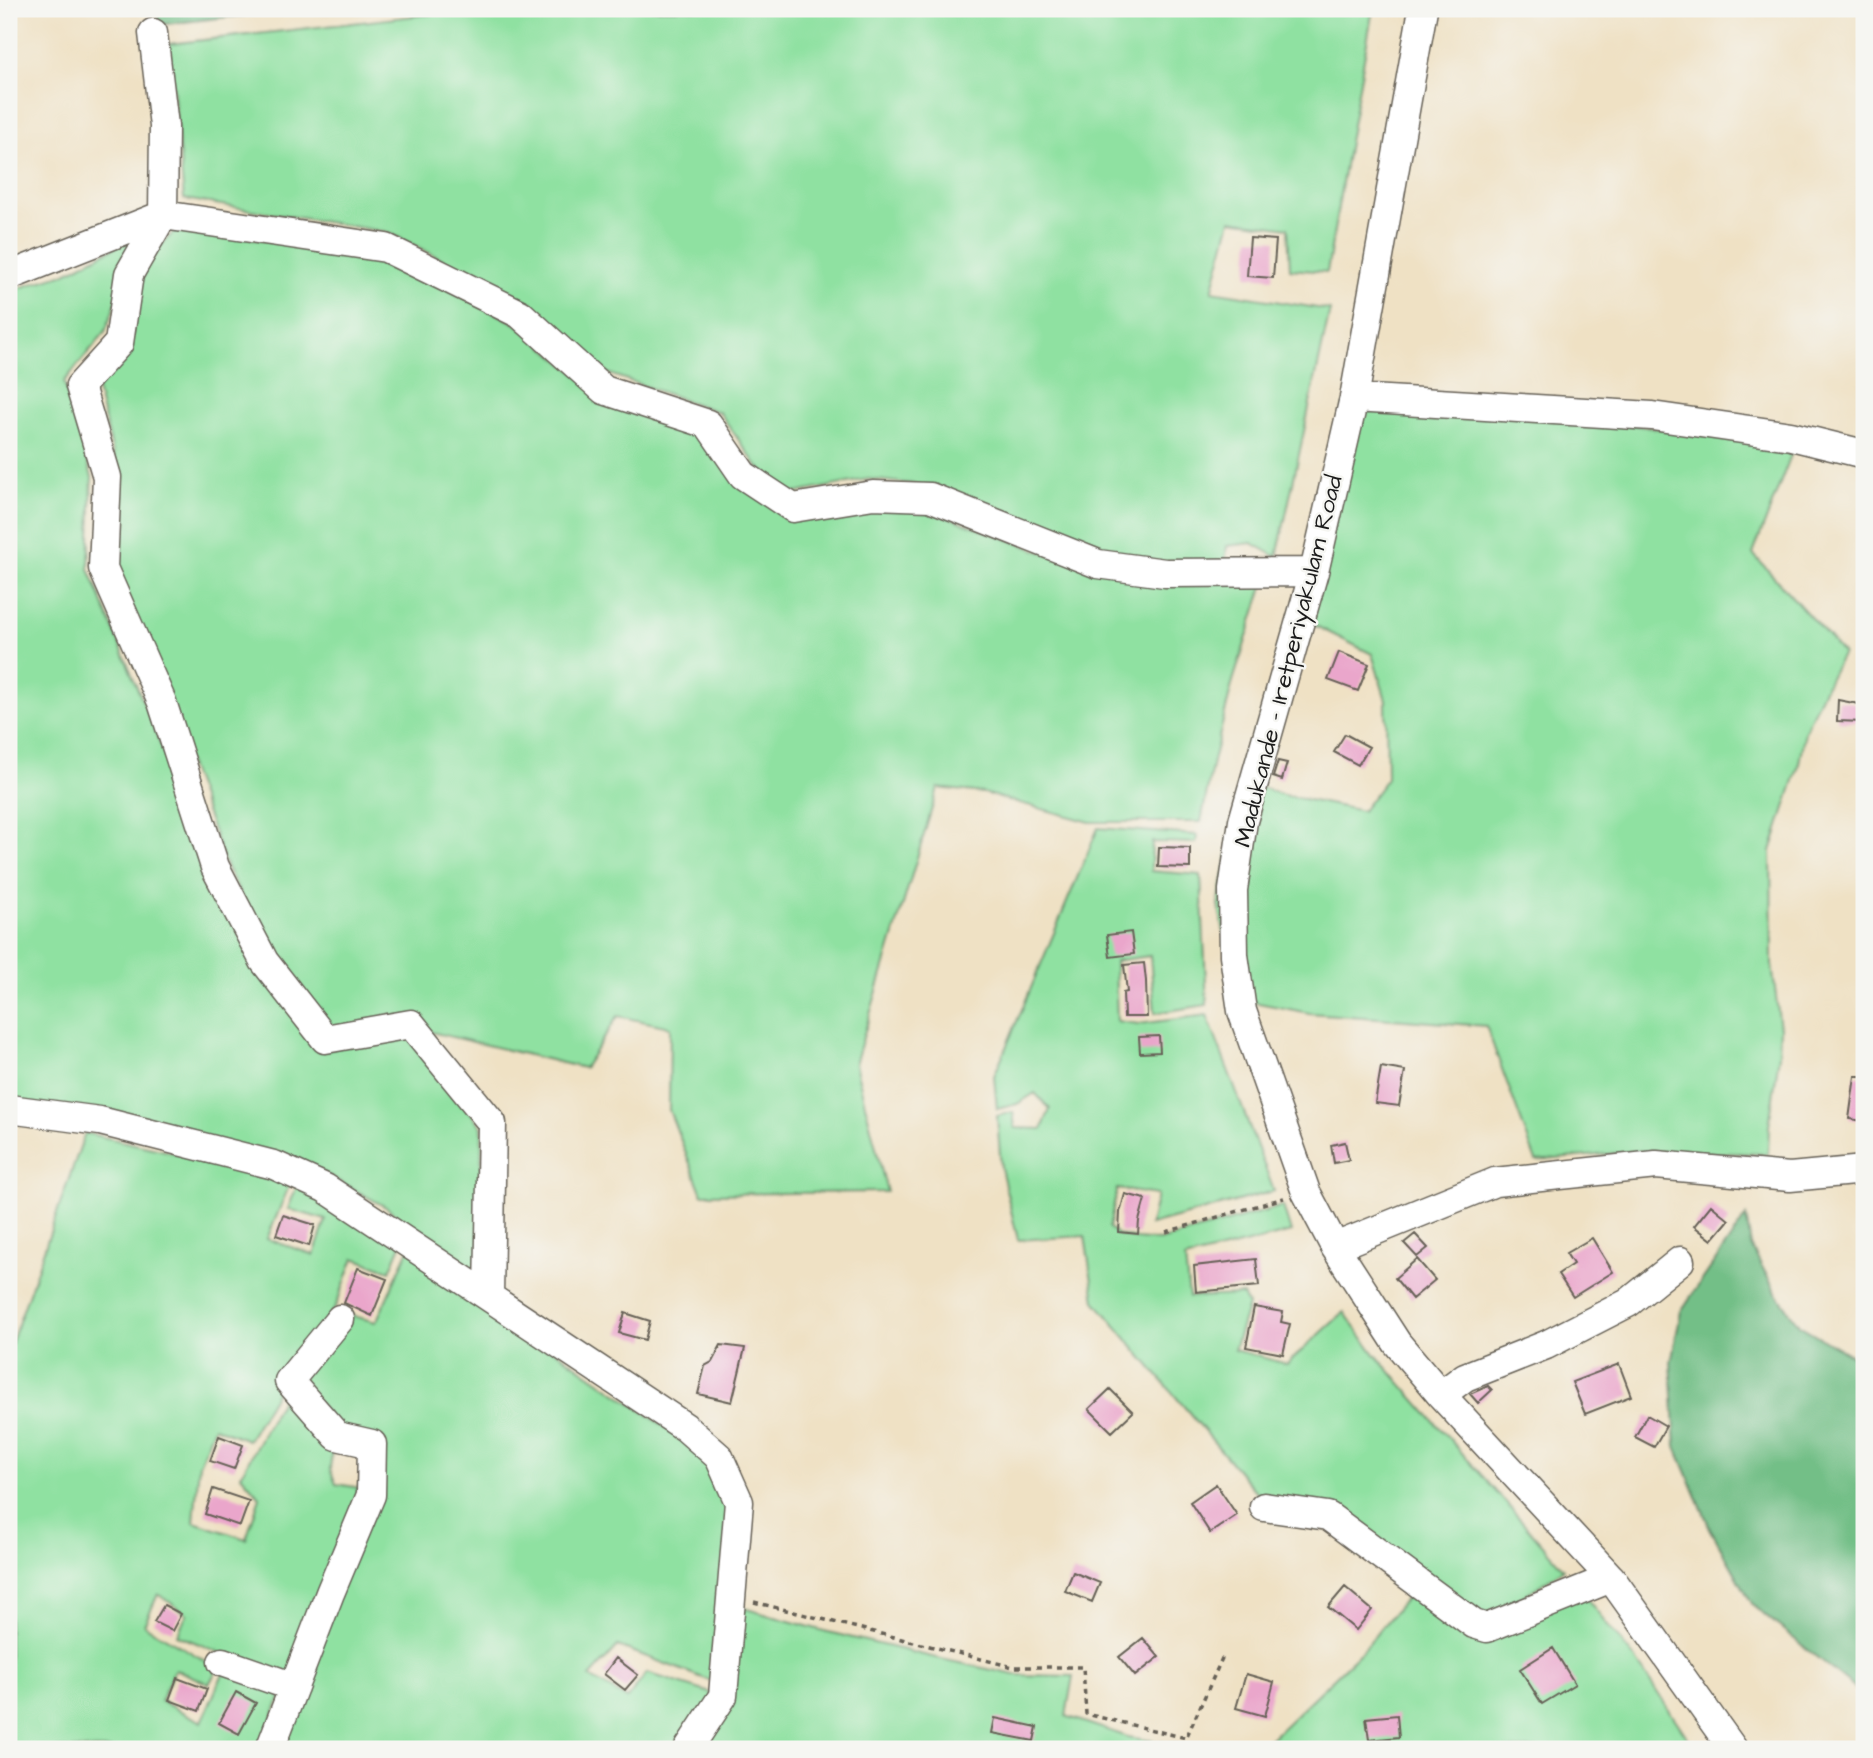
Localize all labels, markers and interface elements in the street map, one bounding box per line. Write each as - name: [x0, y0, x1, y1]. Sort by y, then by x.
- street label: Madukande - Iretperiyakulam Road: [1226, 472, 1353, 851]

